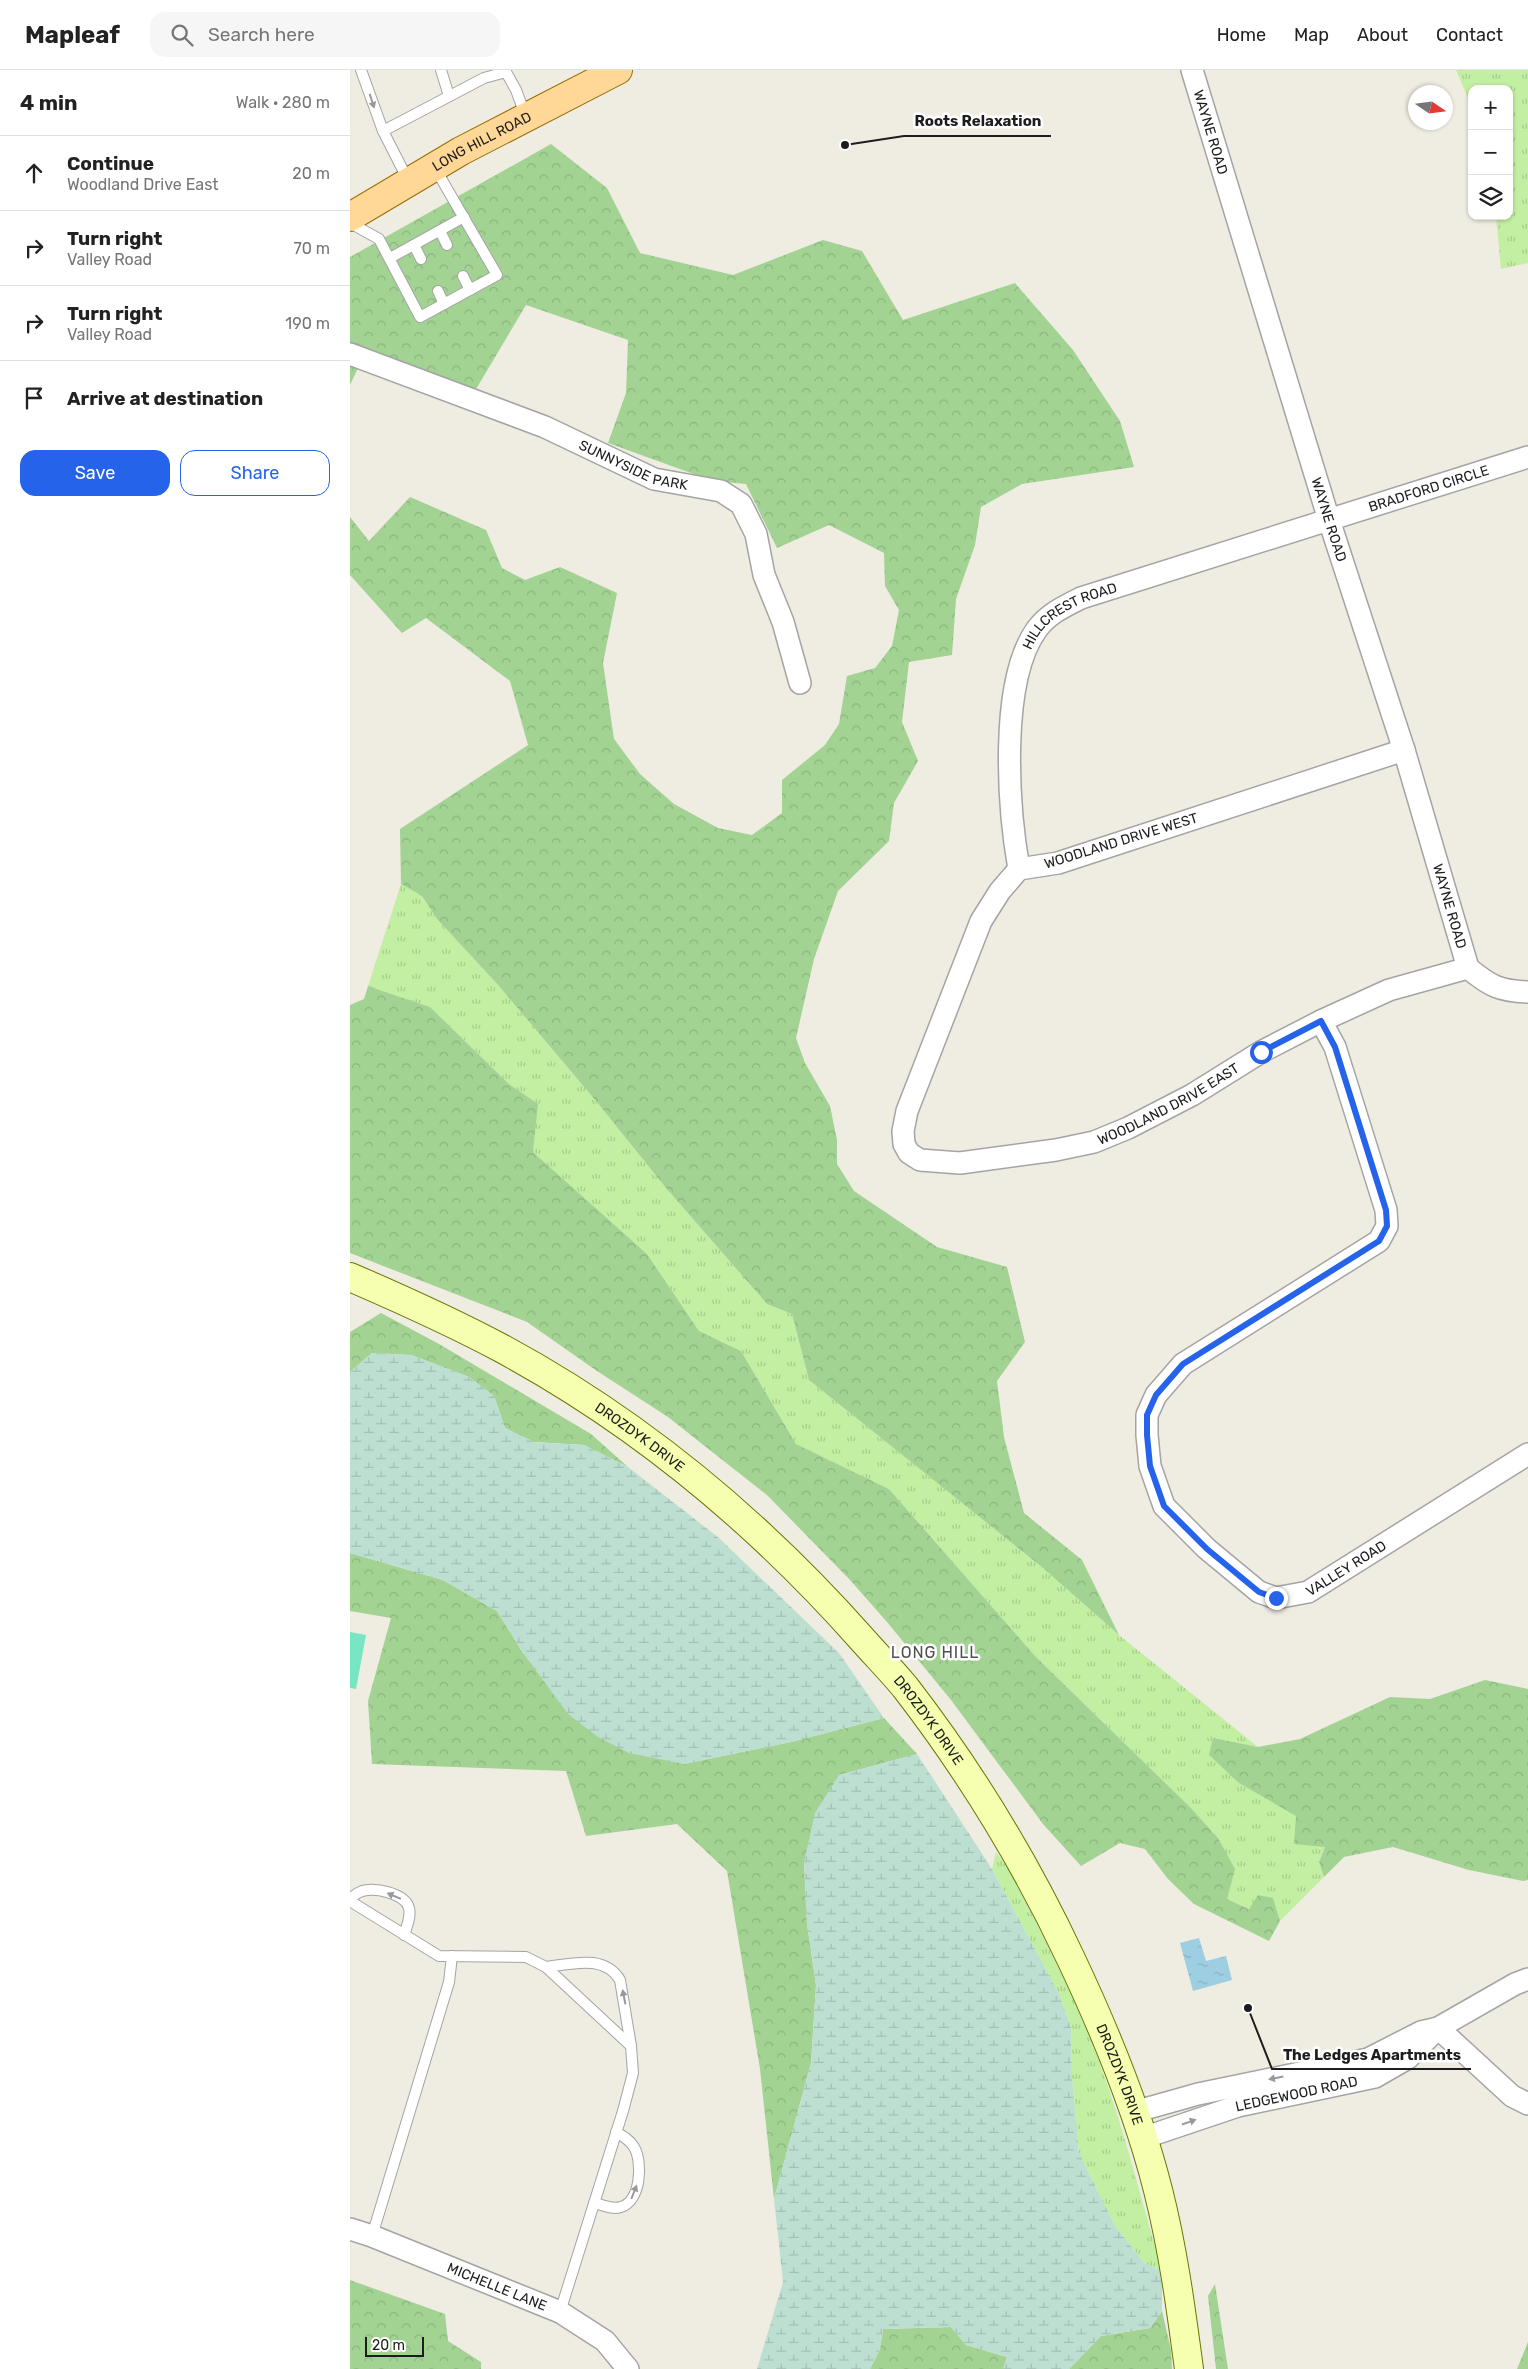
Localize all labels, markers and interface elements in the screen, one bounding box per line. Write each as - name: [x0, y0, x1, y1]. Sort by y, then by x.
- search box: [150, 12, 500, 57]
- text: Mapleaf: [25, 21, 120, 49]
- icon: search: [168, 21, 196, 49]
- text: Search here: [208, 23, 315, 46]
- text: Home: [1217, 24, 1266, 46]
- text: Map: [1294, 24, 1329, 46]
- text: About: [1357, 24, 1408, 46]
- text: Contact: [1436, 24, 1503, 46]
- north arrow: [1408, 85, 1453, 130]
- map controls: [1468, 85, 1513, 220]
- button: +: [1468, 85, 1513, 130]
- street label: WAYNE ROAD: [1190, 88, 1232, 176]
- text: 4 min: [20, 90, 78, 115]
- text: Walk · 280 m: [236, 93, 330, 112]
- one-way arrow: [368, 94, 376, 109]
- callout: Roots Relaxation: [904, 106, 1051, 136]
- street label: LONG HILL ROAD: [429, 108, 534, 175]
- text: Roots Relaxation: [915, 112, 1041, 130]
- button: −: [1468, 130, 1513, 175]
- text: Continue: [67, 152, 154, 175]
- icon: ahead: [20, 159, 48, 187]
- text: 20 m: [292, 164, 330, 183]
- text: Woodland Drive East: [67, 175, 219, 194]
- button: layers: [1468, 175, 1513, 220]
- text: Turn right: [67, 227, 162, 250]
- icon: right: [20, 234, 48, 262]
- text: 70 m: [293, 239, 330, 258]
- text: Valley Road: [67, 250, 152, 269]
- text: Turn right: [67, 302, 162, 325]
- icon: right: [20, 309, 48, 337]
- text: 190 m: [285, 314, 330, 333]
- text: Valley Road: [67, 325, 152, 344]
- icon: arrive: [20, 384, 48, 412]
- text: Arrive at destination: [67, 387, 263, 410]
- street label: SUNNYSIDE PARK: [576, 436, 690, 493]
- button: Save: [20, 450, 170, 496]
- button: Share: [180, 450, 330, 496]
- street label: BRADFORD CIRCLE: [1366, 461, 1491, 515]
- street label: WAYNE ROAD: [1308, 475, 1351, 564]
- street label: HILLCREST ROAD: [1019, 579, 1119, 652]
- street label: WOODLAND DRIVE WEST: [1042, 810, 1200, 872]
- street label: WAYNE ROAD: [1429, 862, 1470, 950]
- route start: [1250, 1041, 1273, 1064]
- street label: WOODLAND DRIVE EAST: [1095, 1059, 1242, 1148]
- street label: DROZDYK DRIVE: [592, 1399, 688, 1475]
- street label: VALLEY ROAD: [1303, 1537, 1389, 1600]
- route end: [1265, 1587, 1288, 1610]
- district label: LONG HILL: [891, 1643, 979, 1662]
- street label: DROZDYK DRIVE: [890, 1672, 967, 1768]
- one-way arrow: [387, 1891, 401, 1899]
- one-way arrow: [619, 1989, 627, 2005]
- street label: DROZDYK DRIVE: [1093, 2021, 1147, 2127]
- callout: The Ledges Apartments: [1272, 2039, 1471, 2069]
- text: The Ledges Apartments: [1283, 2046, 1461, 2064]
- street label: LEDGEWOOD ROAD: [1234, 2072, 1359, 2115]
- one-way arrow: [1269, 2074, 1284, 2082]
- one-way arrow: [1182, 2118, 1197, 2126]
- one-way arrow: [630, 2184, 638, 2199]
- street label: MICHELLE LANE: [445, 2259, 549, 2314]
- scale bar: [365, 2334, 424, 2357]
- text: 20 m: [372, 2337, 405, 2354]

